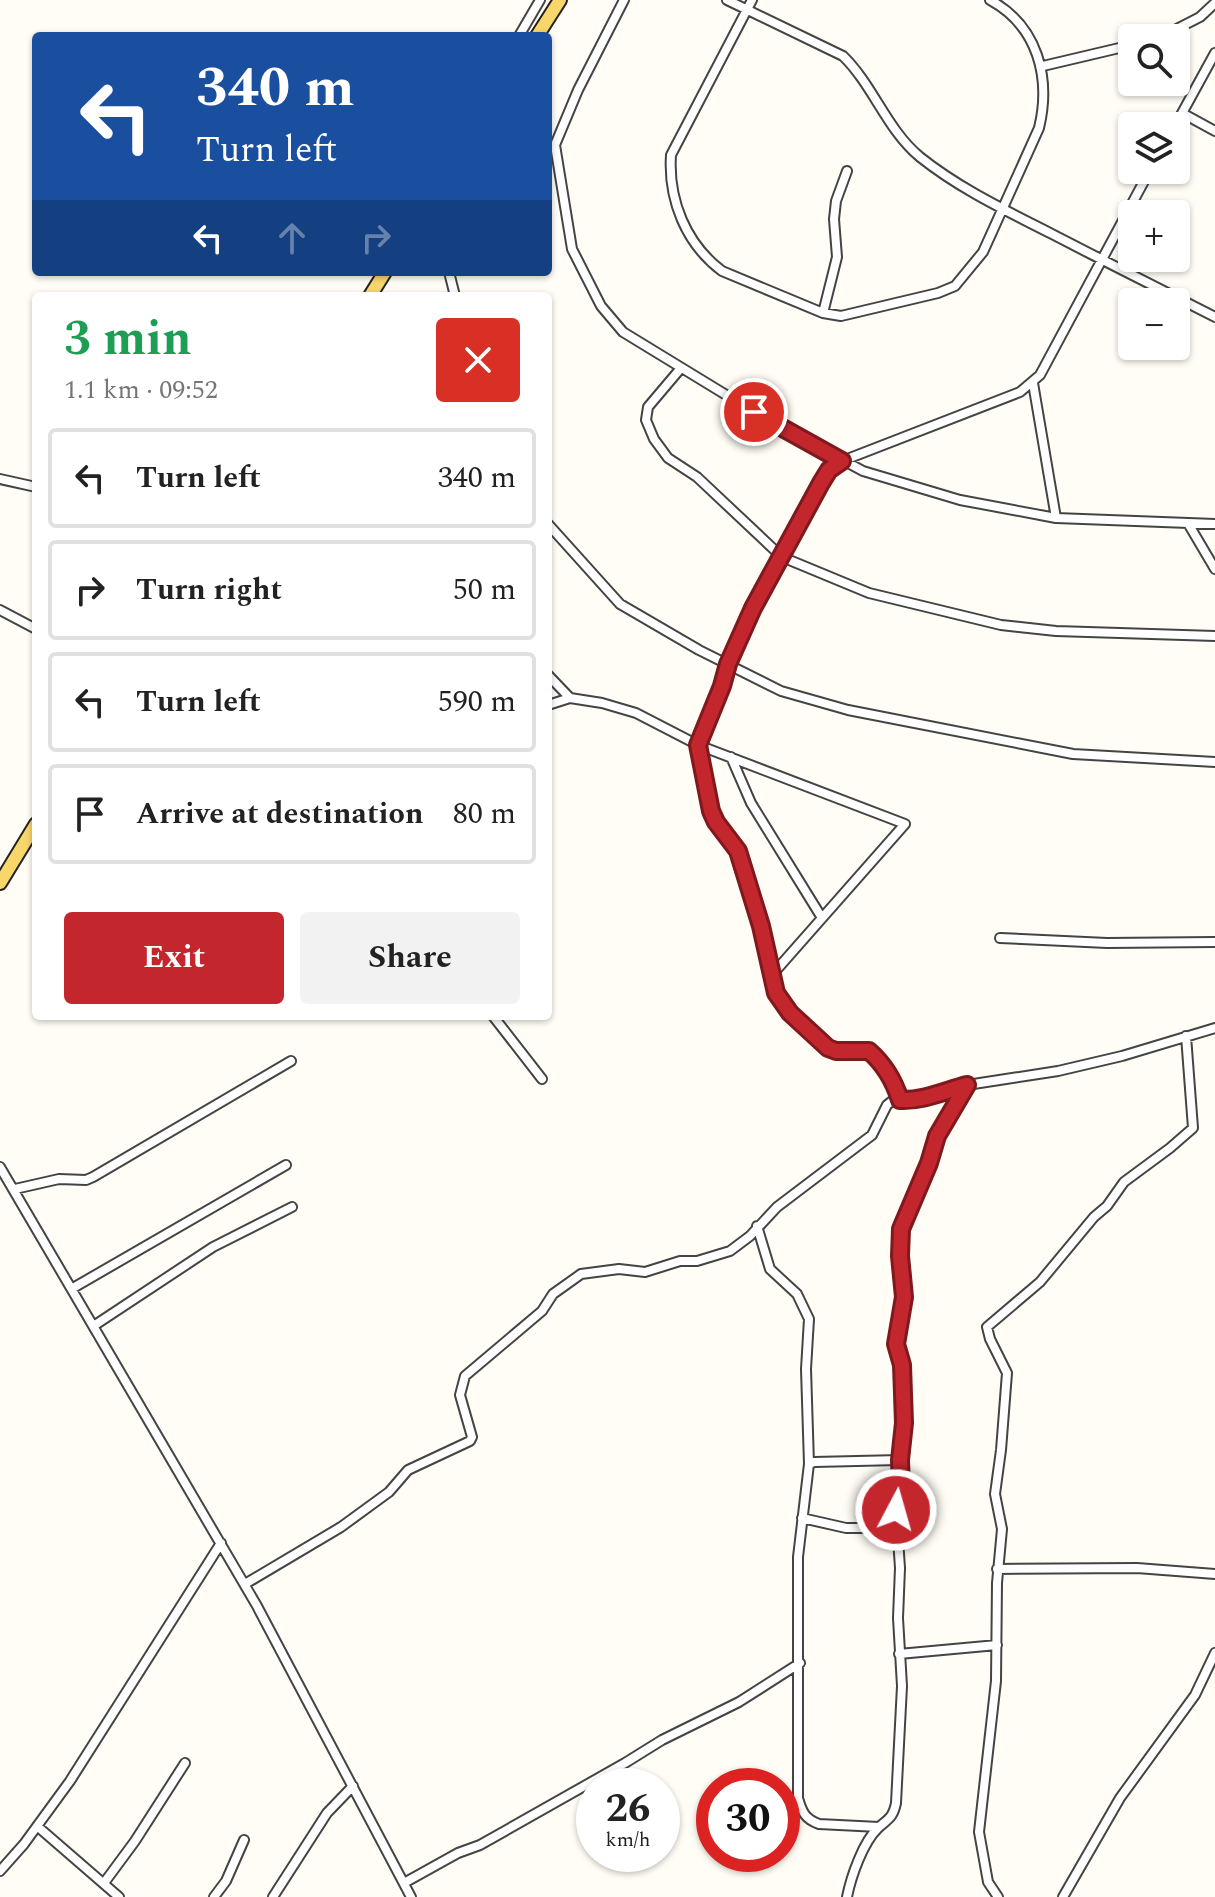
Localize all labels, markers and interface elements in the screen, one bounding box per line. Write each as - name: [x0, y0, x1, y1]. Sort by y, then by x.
- map controls: [1118, 24, 1190, 360]
- button: search: [1118, 24, 1190, 96]
- text: 340 m: [196, 46, 355, 131]
- icon: left: [64, 64, 168, 168]
- button: layers: [1118, 112, 1190, 184]
- text: Turn left: [196, 123, 337, 178]
- button: +: [1118, 200, 1190, 272]
- icon: left: [186, 216, 230, 260]
- icon: ahead: [270, 216, 314, 260]
- icon: right: [354, 216, 398, 260]
- button: −: [1118, 288, 1190, 360]
- text: 3 min: [64, 303, 192, 376]
- button: close: [436, 318, 520, 402]
- text: 1.1 km · 09:52: [64, 370, 218, 410]
- pin: [720, 378, 788, 446]
- icon: arrive: [732, 390, 776, 434]
- text: Turn left: [136, 455, 261, 501]
- text: 340 m: [438, 455, 516, 501]
- icon: left: [68, 456, 112, 500]
- text: Turn right: [136, 567, 282, 613]
- text: 50 m: [453, 567, 516, 613]
- icon: right: [68, 568, 112, 612]
- text: Turn left: [136, 679, 261, 725]
- text: 590 m: [438, 679, 516, 725]
- icon: left: [68, 680, 112, 724]
- text: Arrive at destination: [136, 791, 423, 837]
- text: 80 m: [453, 791, 516, 837]
- icon: arrive: [68, 792, 112, 836]
- button: Exit: [64, 912, 284, 1004]
- button: Share: [300, 912, 520, 1004]
- position arrow: [854, 1468, 938, 1552]
- speed limit sign: 30: [696, 1768, 800, 1872]
- text: 26: [606, 1779, 650, 1840]
- text: km/h: [606, 1825, 651, 1855]

